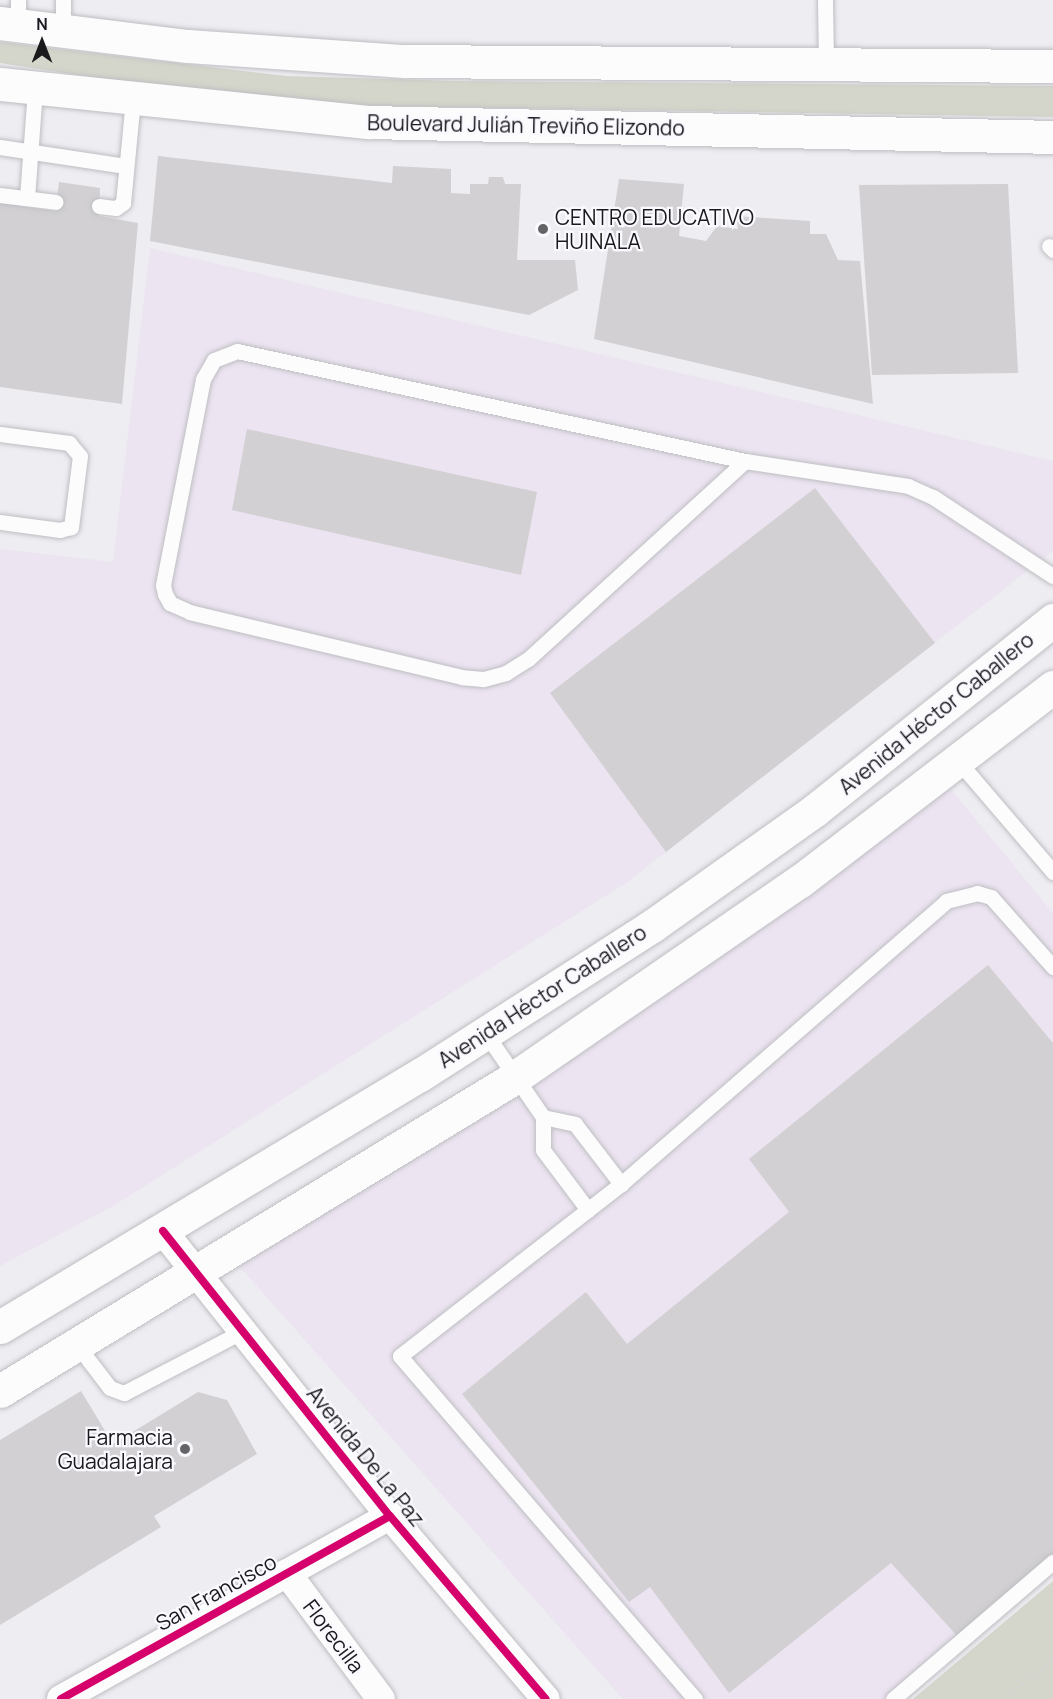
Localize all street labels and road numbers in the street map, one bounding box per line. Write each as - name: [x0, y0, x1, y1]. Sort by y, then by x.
- street label: Boulevard Julián Treviño Elizondo: [367, 110, 685, 140]
- street label: Avenida Héctor Caballero: [833, 627, 1039, 799]
- street label: Avenida Héctor Caballero: [433, 919, 651, 1073]
- street label: Avenida De La Paz: [302, 1381, 430, 1531]
- street label: San Francisco: [151, 1548, 281, 1636]
- street label: Florecilla: [298, 1594, 370, 1678]

